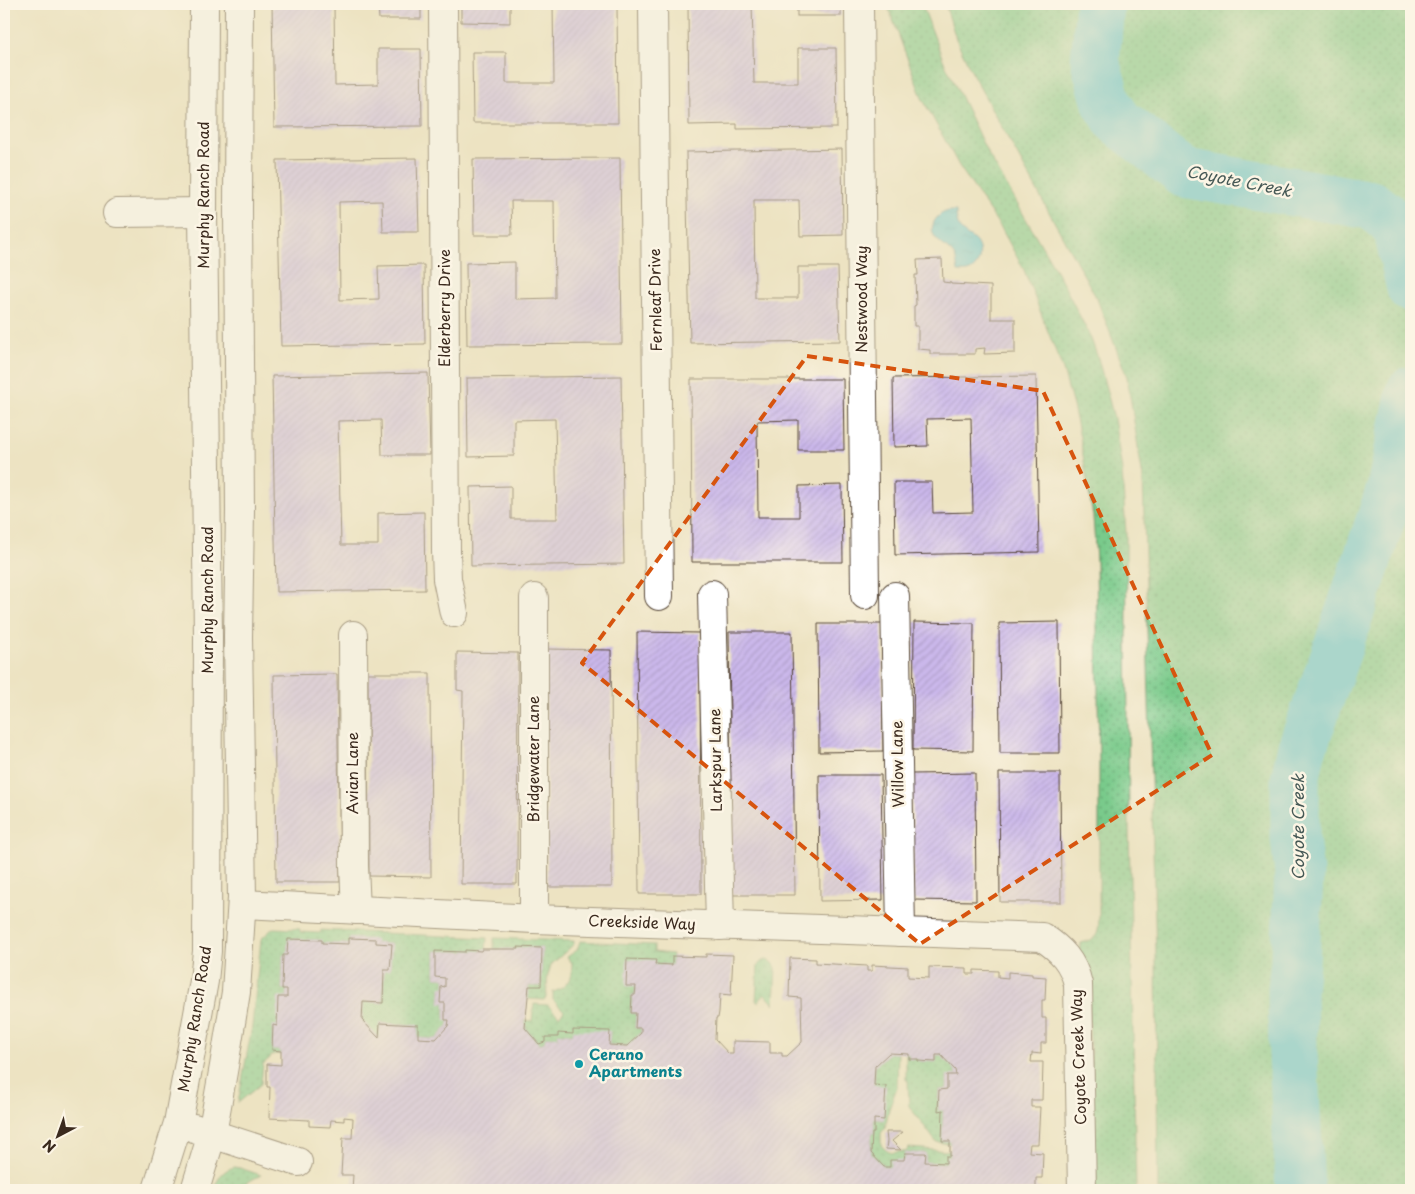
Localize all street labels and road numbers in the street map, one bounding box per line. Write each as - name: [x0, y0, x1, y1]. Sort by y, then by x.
- street label: Murphy Ranch Road: [191, 121, 214, 269]
- street label: Nestwood Way: [849, 245, 872, 353]
- street label: Fernleaf Drive: [642, 248, 667, 352]
- street label: Elderberry Drive: [432, 249, 455, 367]
- street label: Murphy Ranch Road: [195, 526, 218, 674]
- street label: Bridgewater Lane: [521, 696, 544, 822]
- street label: Larkspur Lane: [702, 708, 727, 812]
- street label: Willow Lane: [884, 720, 909, 808]
- street label: Avian Lane: [340, 732, 363, 814]
- street label: Creekside Way: [588, 908, 696, 935]
- street label: Murphy Ranch Road: [171, 944, 216, 1093]
- street label: Coyote Creek Way: [1064, 989, 1091, 1125]

